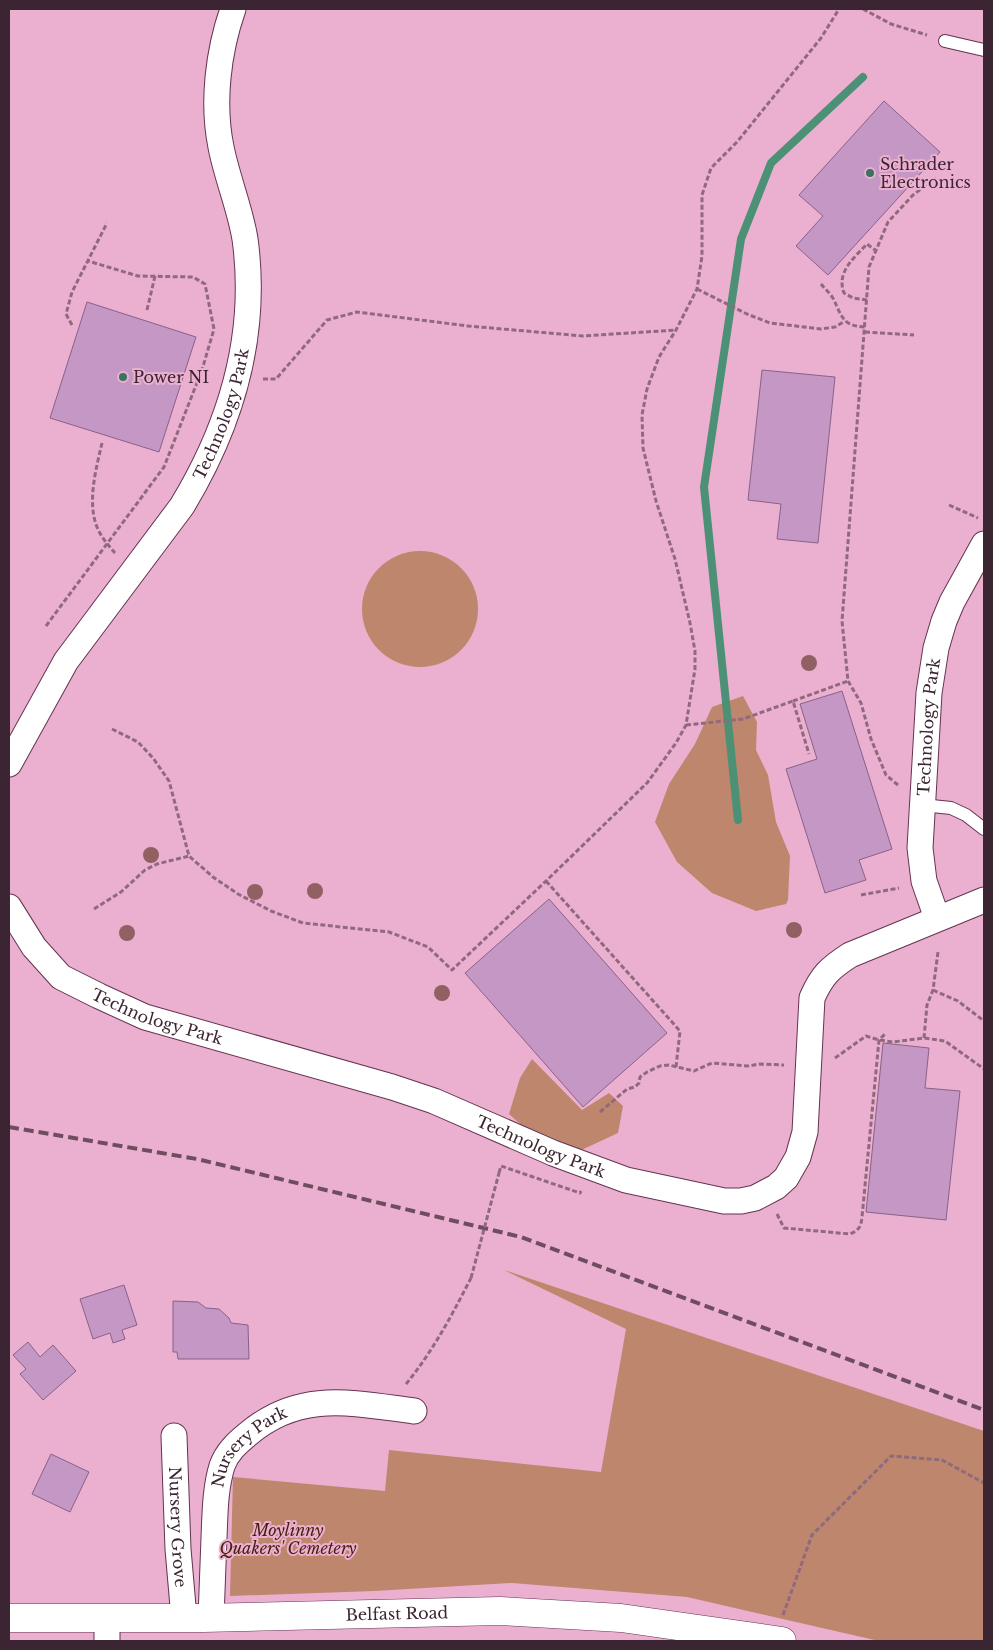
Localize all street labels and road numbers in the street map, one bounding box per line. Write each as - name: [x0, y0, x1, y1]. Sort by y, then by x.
- street label: Technology Park: [189, 347, 253, 483]
- street label: Technology Park: [913, 656, 944, 796]
- street label: Technology Park: [88, 984, 225, 1049]
- street label: Technology Park: [473, 1111, 609, 1182]
- street label: Nursery Park: [207, 1402, 290, 1489]
- street label: Nursery Grove: [165, 1466, 191, 1588]
- street label: Belfast Road: [345, 1602, 449, 1625]

